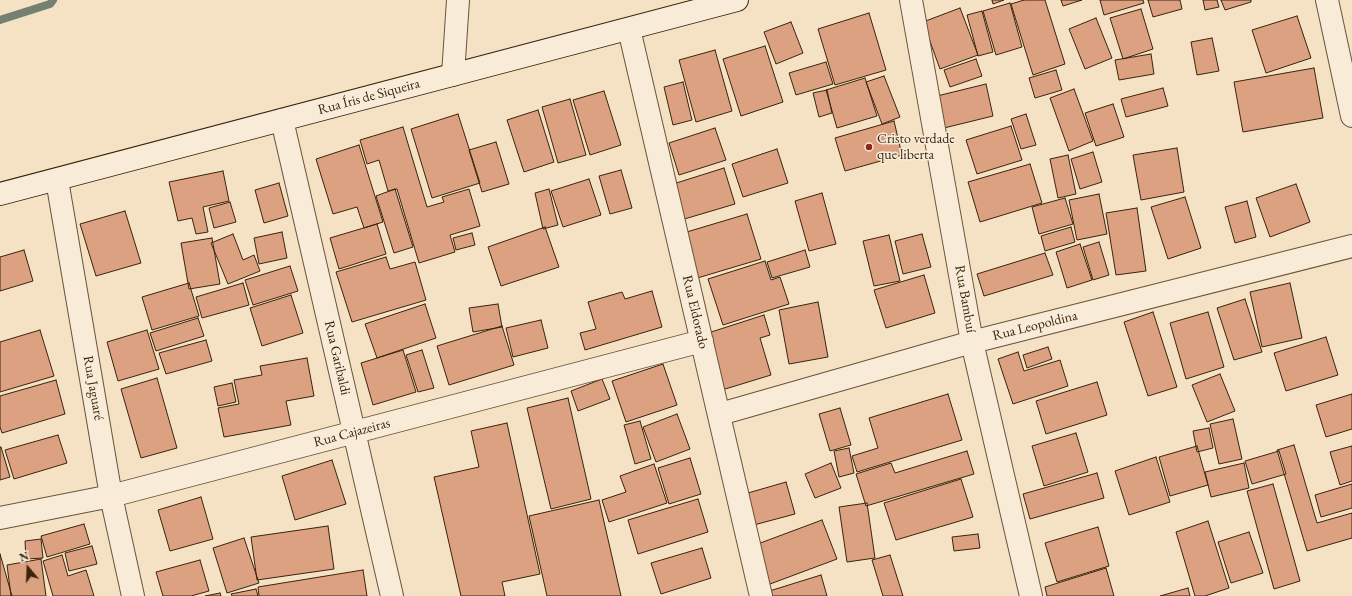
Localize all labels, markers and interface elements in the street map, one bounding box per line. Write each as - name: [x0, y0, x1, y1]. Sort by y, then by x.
- street label: Rua Íris de Siqueira: [316, 75, 422, 119]
- place label: Cristo verdade que liberta: [877, 131, 955, 164]
- marker: Cristo verdade que liberta: [864, 142, 874, 152]
- street label: Rua Bambuí: [951, 264, 979, 334]
- street label: Rua Eldorado: [678, 273, 712, 351]
- street label: Rua Leopoldina: [991, 307, 1079, 345]
- street label: Rua Garibaldi: [320, 319, 354, 397]
- street label: Rua Jaguaré: [79, 354, 107, 422]
- street label: Rua Cajazeiras: [312, 415, 392, 451]
- north arrow: [8, 548, 48, 588]
- text: N: [18, 549, 31, 565]

